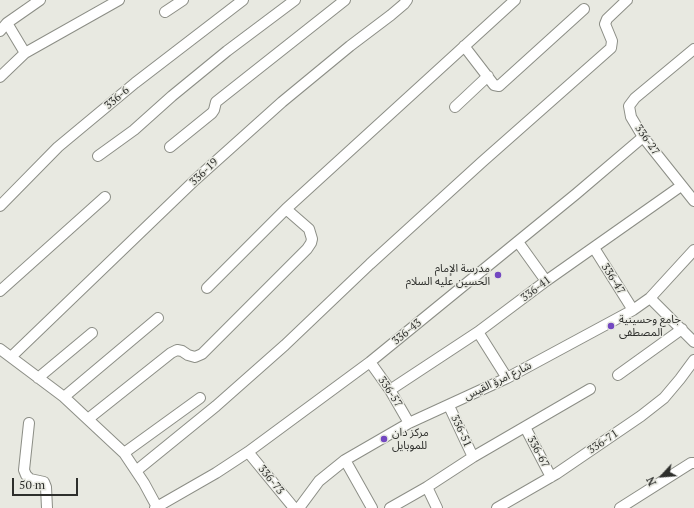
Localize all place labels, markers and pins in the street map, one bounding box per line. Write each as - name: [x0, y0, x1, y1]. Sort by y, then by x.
- place label: مدرسة الإمام الحسين عليه السلام: [406, 262, 490, 288]
- marker: مدرسة الإمام الحسين عليه السلام: [493, 270, 503, 280]
- place label: جامع وحسينية المصطفى: [619, 313, 681, 339]
- marker: جامع وحسينية المصطفى: [606, 321, 616, 331]
- place label: مركز دان للموبايل: [392, 426, 429, 452]
- marker: مركز دان للموبايل: [379, 434, 389, 444]

